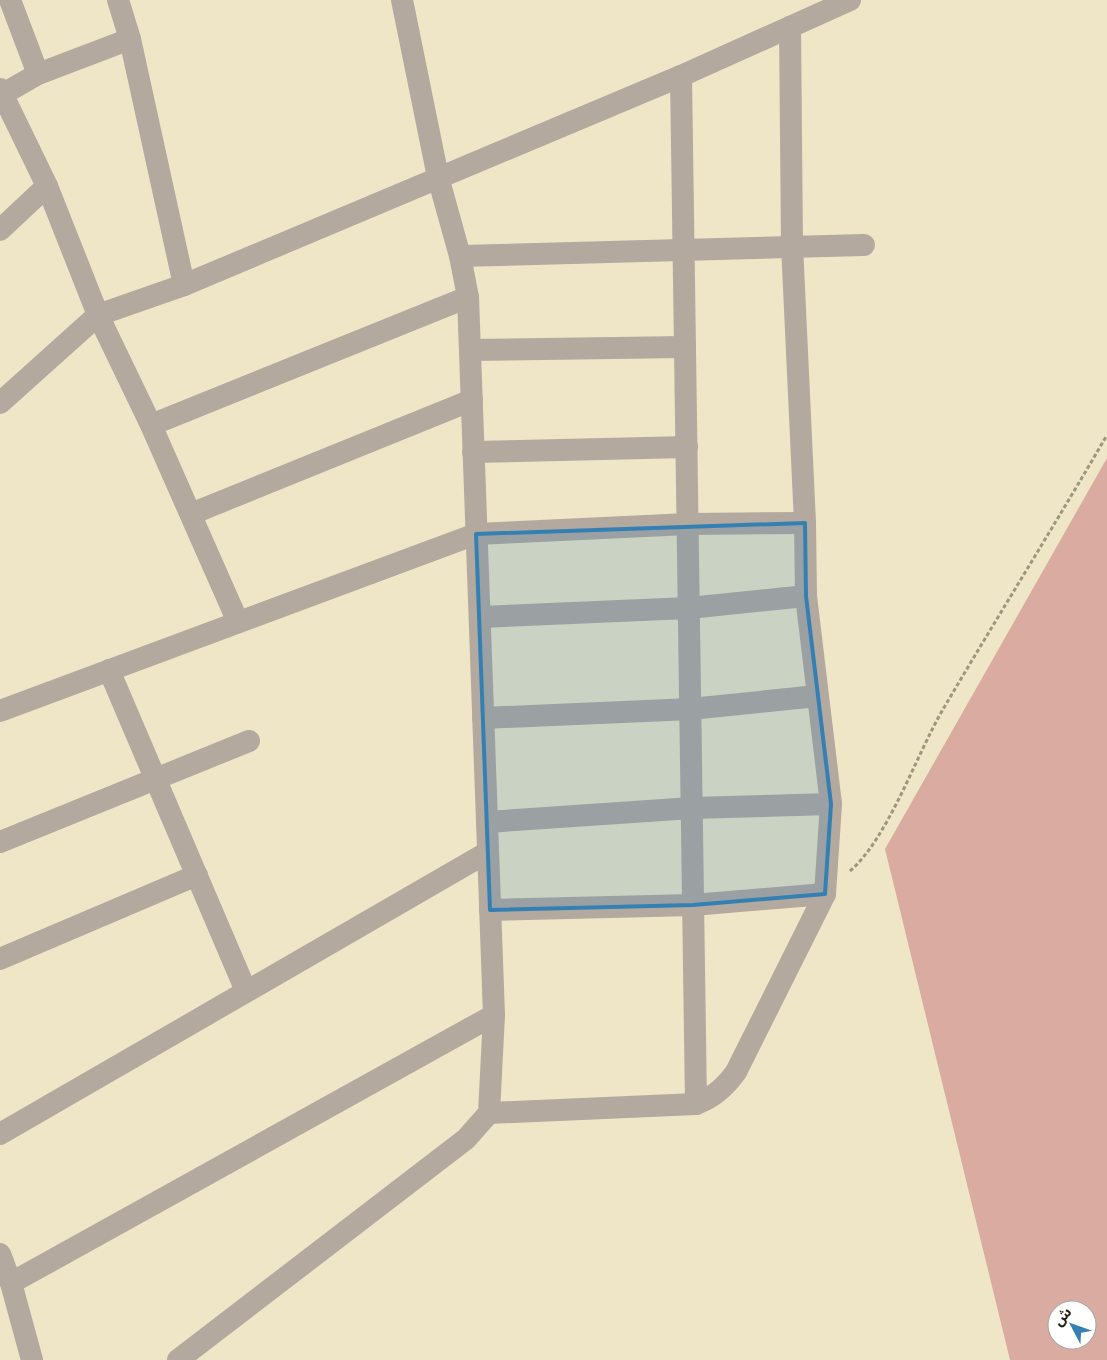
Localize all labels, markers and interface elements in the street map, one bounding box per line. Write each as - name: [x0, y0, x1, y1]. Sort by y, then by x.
- north arrow: [1047, 1300, 1097, 1350]
- text: ش: [1050, 1304, 1075, 1330]

